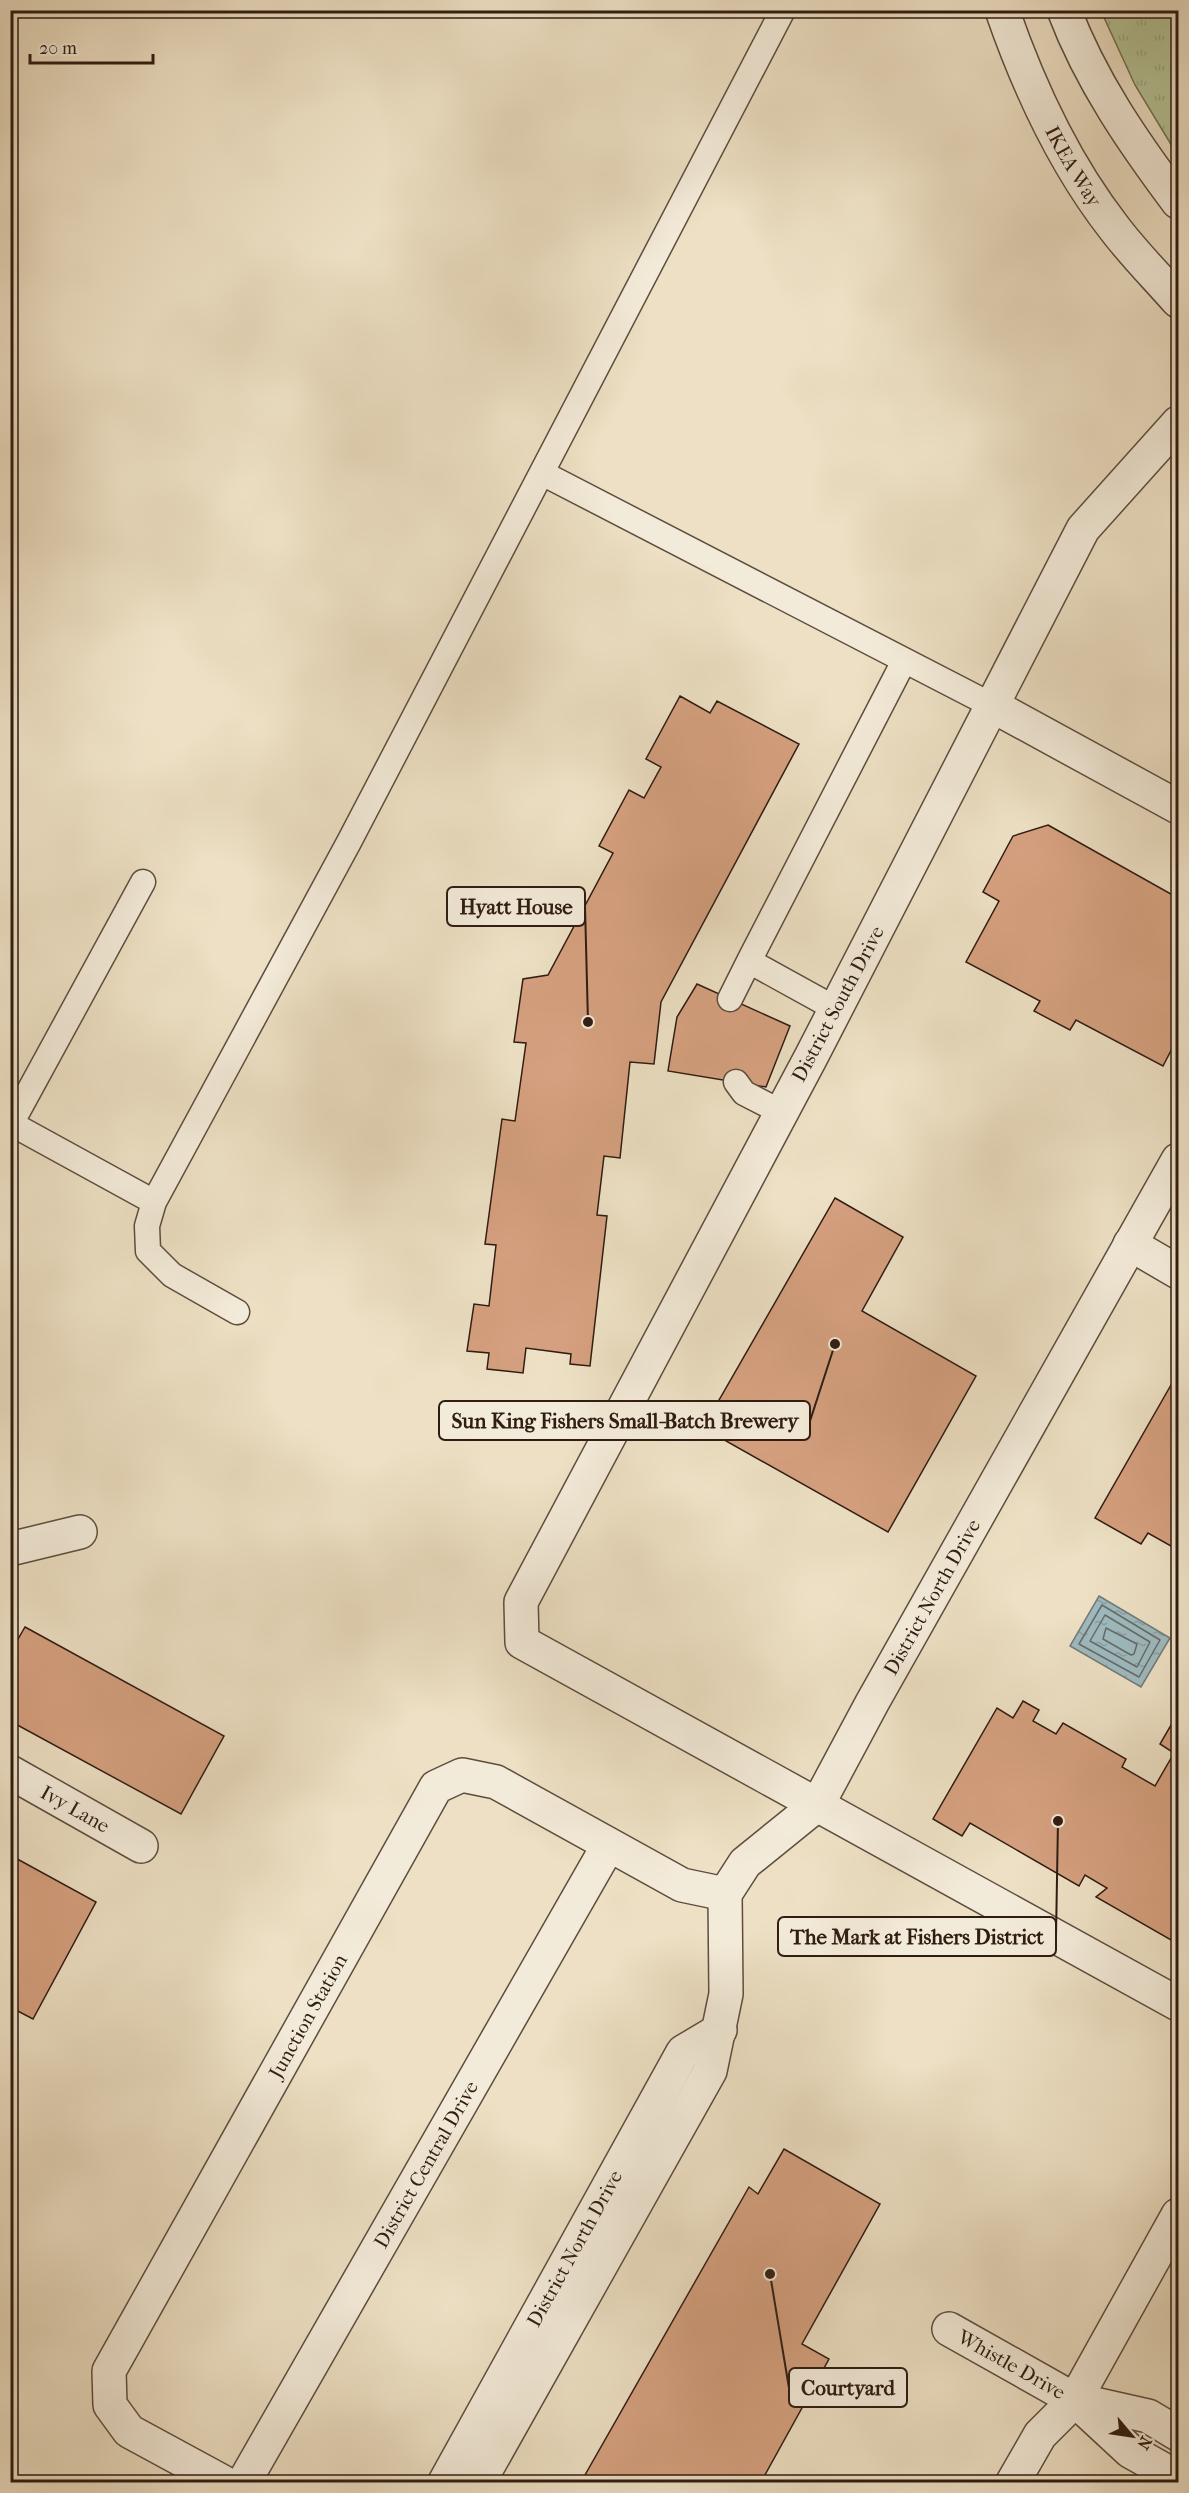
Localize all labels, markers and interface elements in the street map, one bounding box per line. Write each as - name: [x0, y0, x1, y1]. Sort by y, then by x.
- scale bar: [30, 27, 153, 65]
- text: 20 m: [39, 38, 77, 59]
- street label: IKEA Way: [1041, 122, 1107, 212]
- callout: Hyatt House: [447, 887, 585, 926]
- text: Hyatt House: [459, 895, 573, 919]
- street label: District South Drive: [787, 922, 889, 1086]
- callout: Sun King Fishers Small-Batch Brewery: [439, 1401, 810, 1440]
- text: Sun King Fishers Small-Batch Brewery: [452, 1409, 800, 1433]
- street label: District North Drive: [879, 1515, 985, 1679]
- street label: Ivy Lane: [37, 1780, 114, 1837]
- callout: The Mark at Fishers District: [778, 1917, 1056, 1956]
- text: The Mark at Fishers District: [789, 1925, 1044, 1949]
- street label: Junction Station: [263, 1949, 352, 2084]
- street label: District Central Drive: [369, 2077, 483, 2252]
- street label: District North Drive: [522, 2166, 627, 2331]
- street label: Whistle Drive: [953, 2324, 1070, 2404]
- callout: Courtyard: [789, 2368, 907, 2407]
- text: Courtyard: [801, 2376, 895, 2400]
- north arrow: [1102, 2406, 1162, 2466]
- text: N: [1133, 2433, 1156, 2454]

